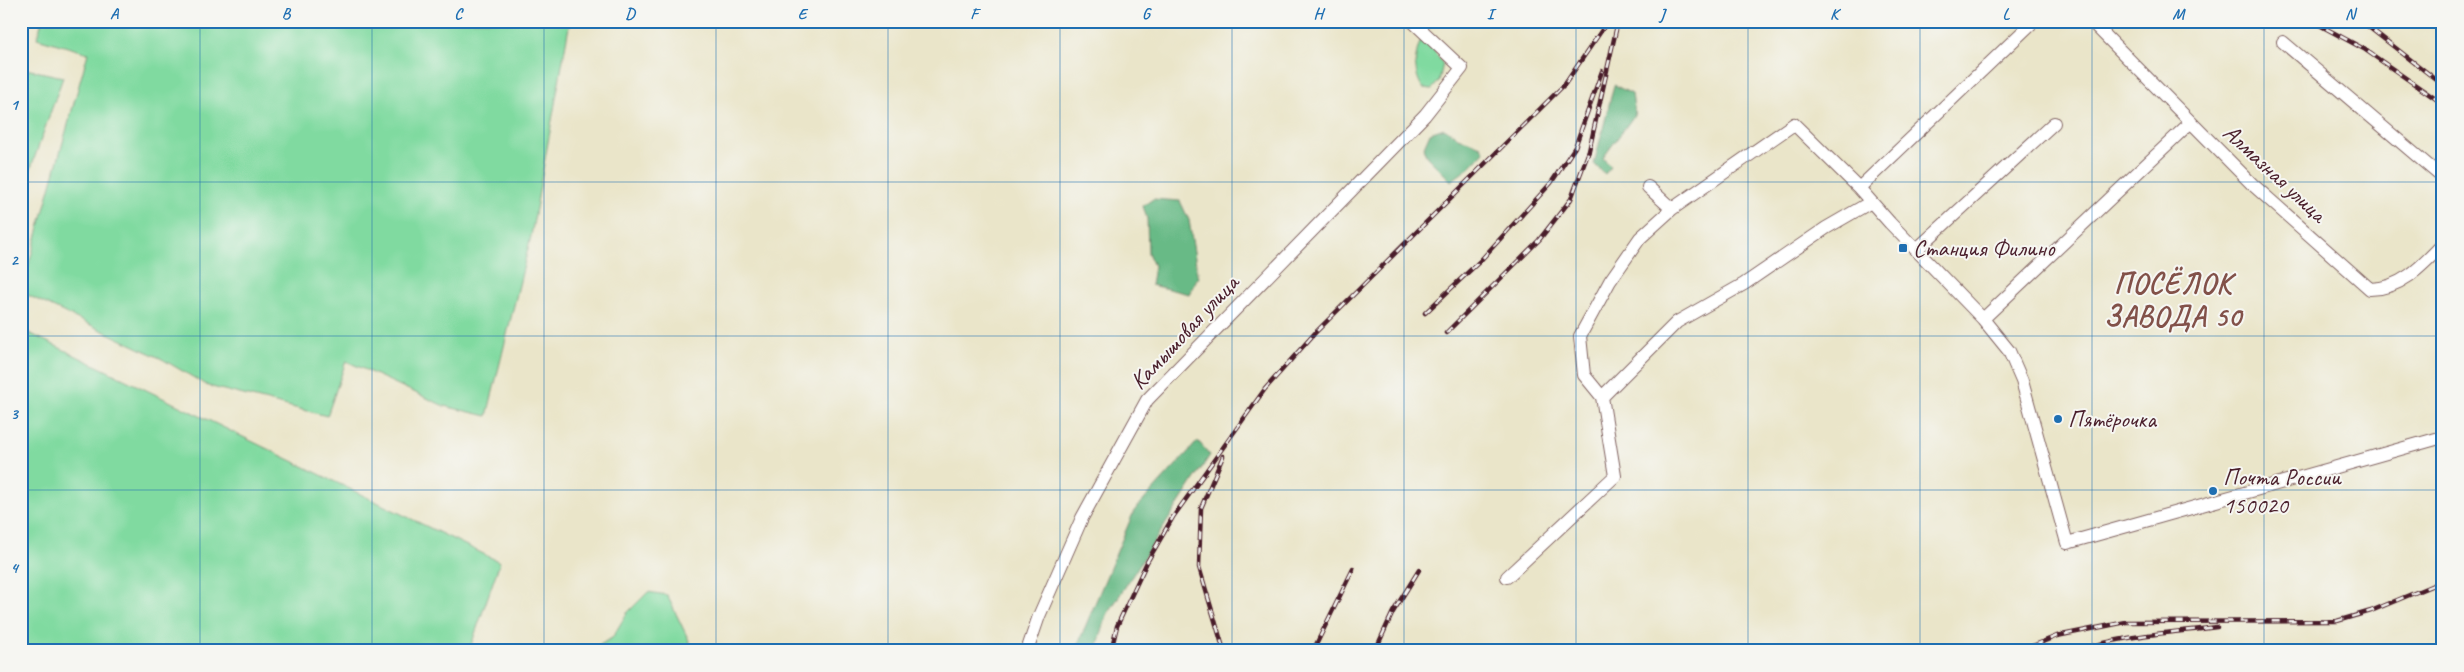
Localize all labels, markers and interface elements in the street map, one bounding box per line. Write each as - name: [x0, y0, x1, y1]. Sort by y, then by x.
- text: A: [110, 4, 120, 24]
- text: B: [282, 4, 292, 24]
- text: C: [454, 4, 464, 24]
- text: D: [625, 4, 636, 24]
- text: E: [798, 4, 809, 24]
- text: F: [970, 4, 981, 24]
- text: G: [1142, 4, 1152, 24]
- text: H: [1313, 4, 1325, 24]
- text: I: [1487, 4, 1497, 24]
- text: J: [1658, 4, 1667, 24]
- text: K: [1830, 4, 1842, 24]
- text: L: [2003, 4, 2011, 24]
- text: M: [2172, 4, 2186, 24]
- text: N: [2345, 4, 2358, 24]
- text: 1: [10, 95, 19, 115]
- street label: Алмазная улица: [2217, 118, 2335, 230]
- place label: Станция Филино: [1913, 233, 2056, 263]
- marker: Станция Филино: [1897, 242, 1909, 254]
- text: 2: [10, 250, 19, 270]
- district label: ПОСЁЛОК ЗАВОДА 50: [2104, 265, 2244, 335]
- street label: Камышовая улица: [1123, 267, 1246, 396]
- text: 3: [10, 404, 19, 424]
- place label: Пятёрочка: [2068, 404, 2157, 434]
- marker: Пятёрочка: [2052, 413, 2064, 425]
- place label: Почта России 150020: [2223, 462, 2342, 520]
- marker: Почта России 150020: [2207, 485, 2219, 497]
- text: 4: [10, 558, 19, 578]

